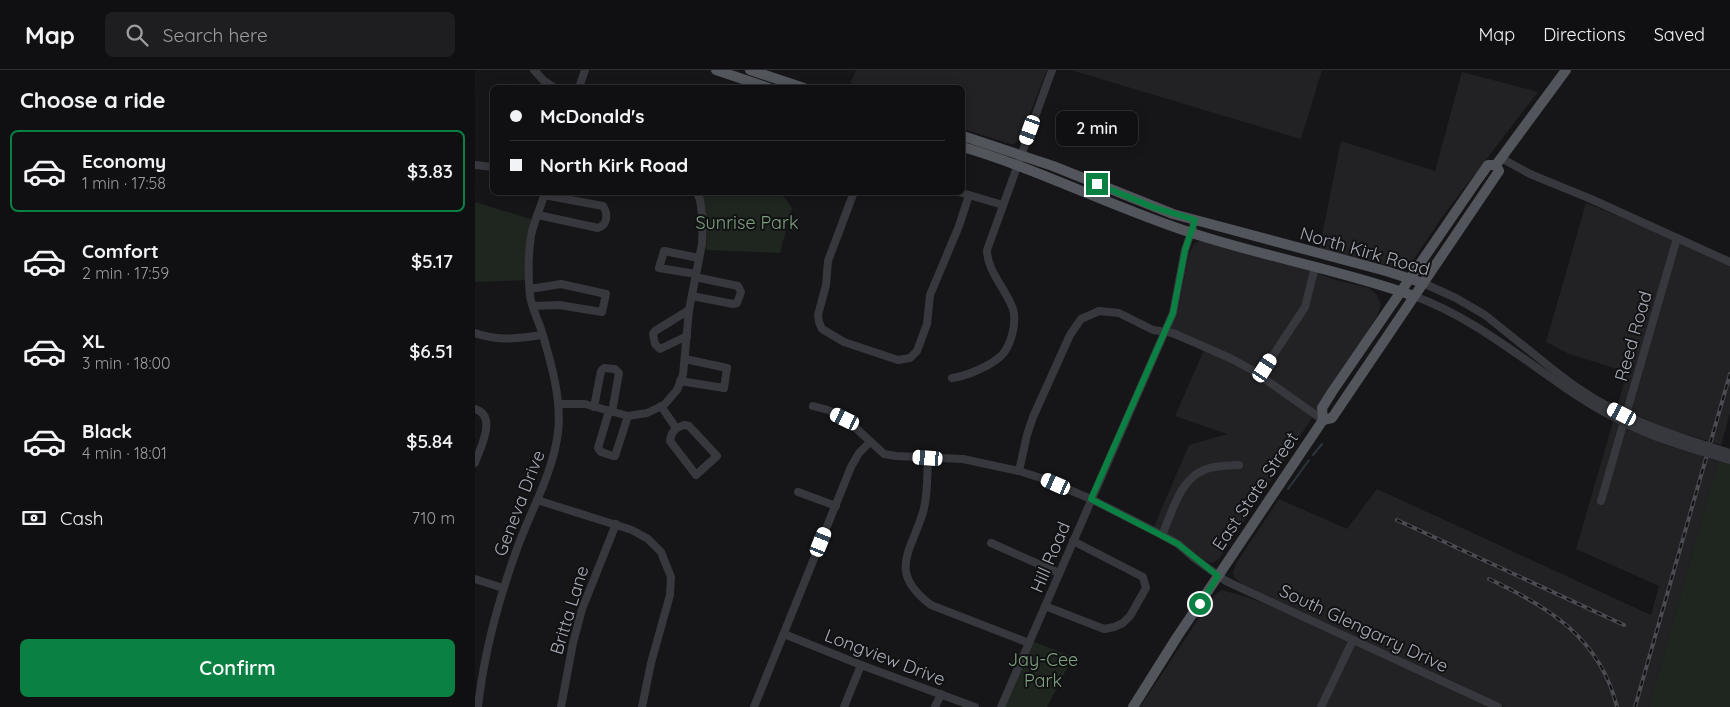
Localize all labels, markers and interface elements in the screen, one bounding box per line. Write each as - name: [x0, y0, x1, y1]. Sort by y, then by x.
- search box: [105, 12, 455, 57]
- text: Map: [25, 20, 75, 50]
- icon: search: [123, 21, 151, 49]
- text: Search here: [163, 23, 268, 47]
- text: Map: [1478, 23, 1515, 46]
- text: Directions: [1543, 23, 1626, 46]
- text: Saved: [1654, 23, 1705, 46]
- text: Choose a ride: [20, 86, 165, 114]
- text: McDonald's: [540, 104, 644, 128]
- callout: 2 min: [1056, 112, 1138, 146]
- car: [1017, 113, 1042, 147]
- text: 2 min: [1076, 118, 1118, 138]
- icon: car: [22, 149, 67, 194]
- text: Economy: [82, 149, 166, 173]
- text: North Kirk Road: [540, 153, 688, 177]
- text: $3.83: [407, 159, 453, 183]
- text: 1 min · 17:58: [82, 173, 166, 193]
- route end: [1086, 173, 1108, 195]
- park label: Sunrise Park: [695, 211, 799, 234]
- street label: North Kirk Road: [1297, 221, 1433, 281]
- icon: car: [22, 239, 67, 284]
- text: Comfort: [82, 239, 159, 263]
- text: $5.17: [411, 249, 453, 273]
- text: 2 min · 17:59: [82, 263, 169, 283]
- street label: Reed Road: [1609, 288, 1657, 384]
- icon: car: [22, 329, 67, 374]
- text: XL: [82, 329, 105, 353]
- text: $6.51: [409, 339, 453, 363]
- car: [1250, 351, 1279, 385]
- text: 3 min · 18:00: [82, 353, 170, 373]
- car: [1605, 401, 1638, 427]
- car: [828, 406, 861, 432]
- icon: car: [22, 419, 67, 464]
- text: Black: [82, 419, 132, 443]
- street label: East State Street: [1207, 427, 1303, 555]
- text: $5.84: [406, 429, 453, 453]
- text: 4 min · 18:01: [82, 443, 167, 463]
- street label: Geneva Drive: [488, 447, 550, 559]
- car: [912, 449, 943, 467]
- car: [1039, 471, 1072, 497]
- icon: cash: [20, 504, 48, 532]
- text: Cash: [60, 506, 104, 530]
- text: 710 m: [412, 508, 455, 528]
- street label: Hill Road: [1025, 518, 1075, 596]
- car: [808, 525, 833, 559]
- street label: Britta Lane: [545, 563, 593, 657]
- street label: South Glengarry Drive: [1276, 579, 1452, 677]
- route start: [1189, 593, 1211, 615]
- street label: Longview Drive: [821, 623, 949, 691]
- button: Confirm: [20, 639, 455, 697]
- park label: Jay-Cee Park: [1008, 648, 1078, 692]

